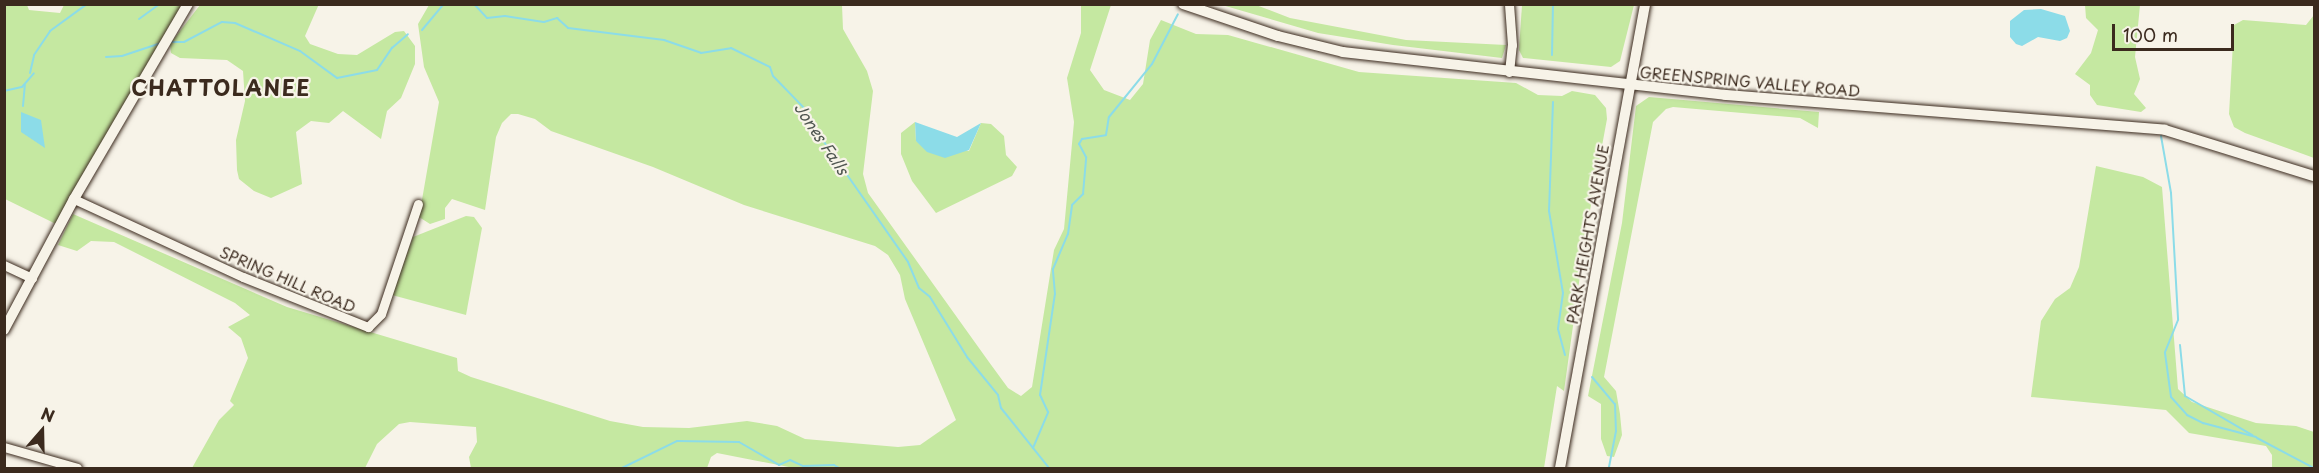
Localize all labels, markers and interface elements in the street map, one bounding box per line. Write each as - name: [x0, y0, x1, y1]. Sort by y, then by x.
- scale bar: [2115, 12, 2236, 50]
- text: 100 m: [2123, 21, 2178, 48]
- street label: GREENSPRING VALLEY ROAD: [1637, 62, 1863, 100]
- district label: CHATTOLANEE: [132, 74, 310, 100]
- water label: Jones Falls: [790, 98, 854, 178]
- street label: PARK HEIGHTS AVENUE: [1562, 143, 1612, 325]
- street label: SPRING HILL ROAD: [217, 242, 359, 316]
- north arrow: [12, 401, 72, 461]
- text: N: [38, 401, 58, 428]

